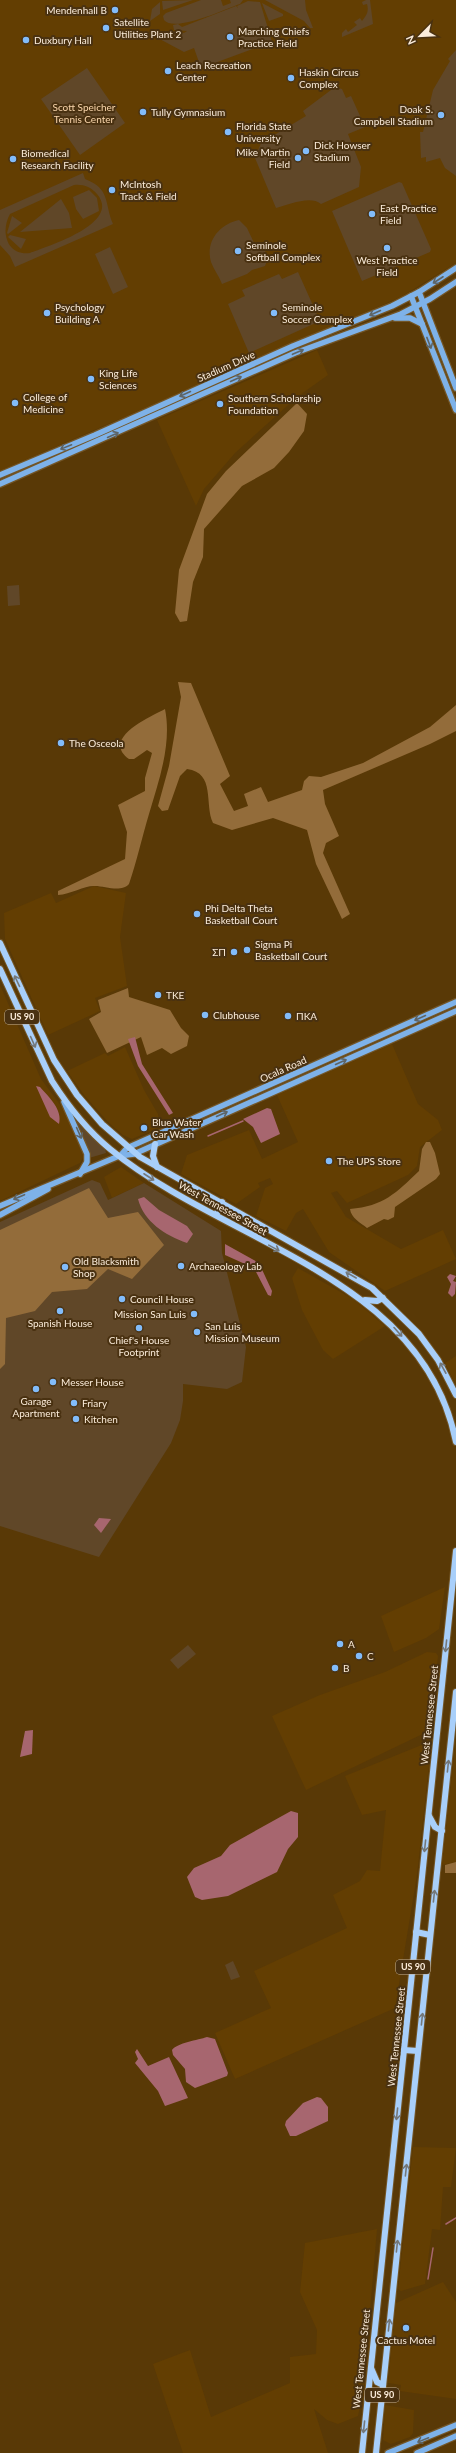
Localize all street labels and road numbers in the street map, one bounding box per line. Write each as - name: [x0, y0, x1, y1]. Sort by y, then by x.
- street label: Stadium Drive: [195, 348, 257, 384]
- road number: US 90: [5, 1010, 39, 1024]
- street label: Ocala Road: [258, 1053, 308, 1085]
- street label: West Tennessee Street: [176, 1179, 270, 1238]
- street label: West Tennessee Street: [418, 1664, 440, 1765]
- road number: US 90: [396, 1960, 430, 1974]
- street label: West Tennessee Street: [385, 1986, 407, 2087]
- street label: West Tennessee Street: [350, 2308, 372, 2409]
- road number: US 90: [365, 2388, 399, 2402]

